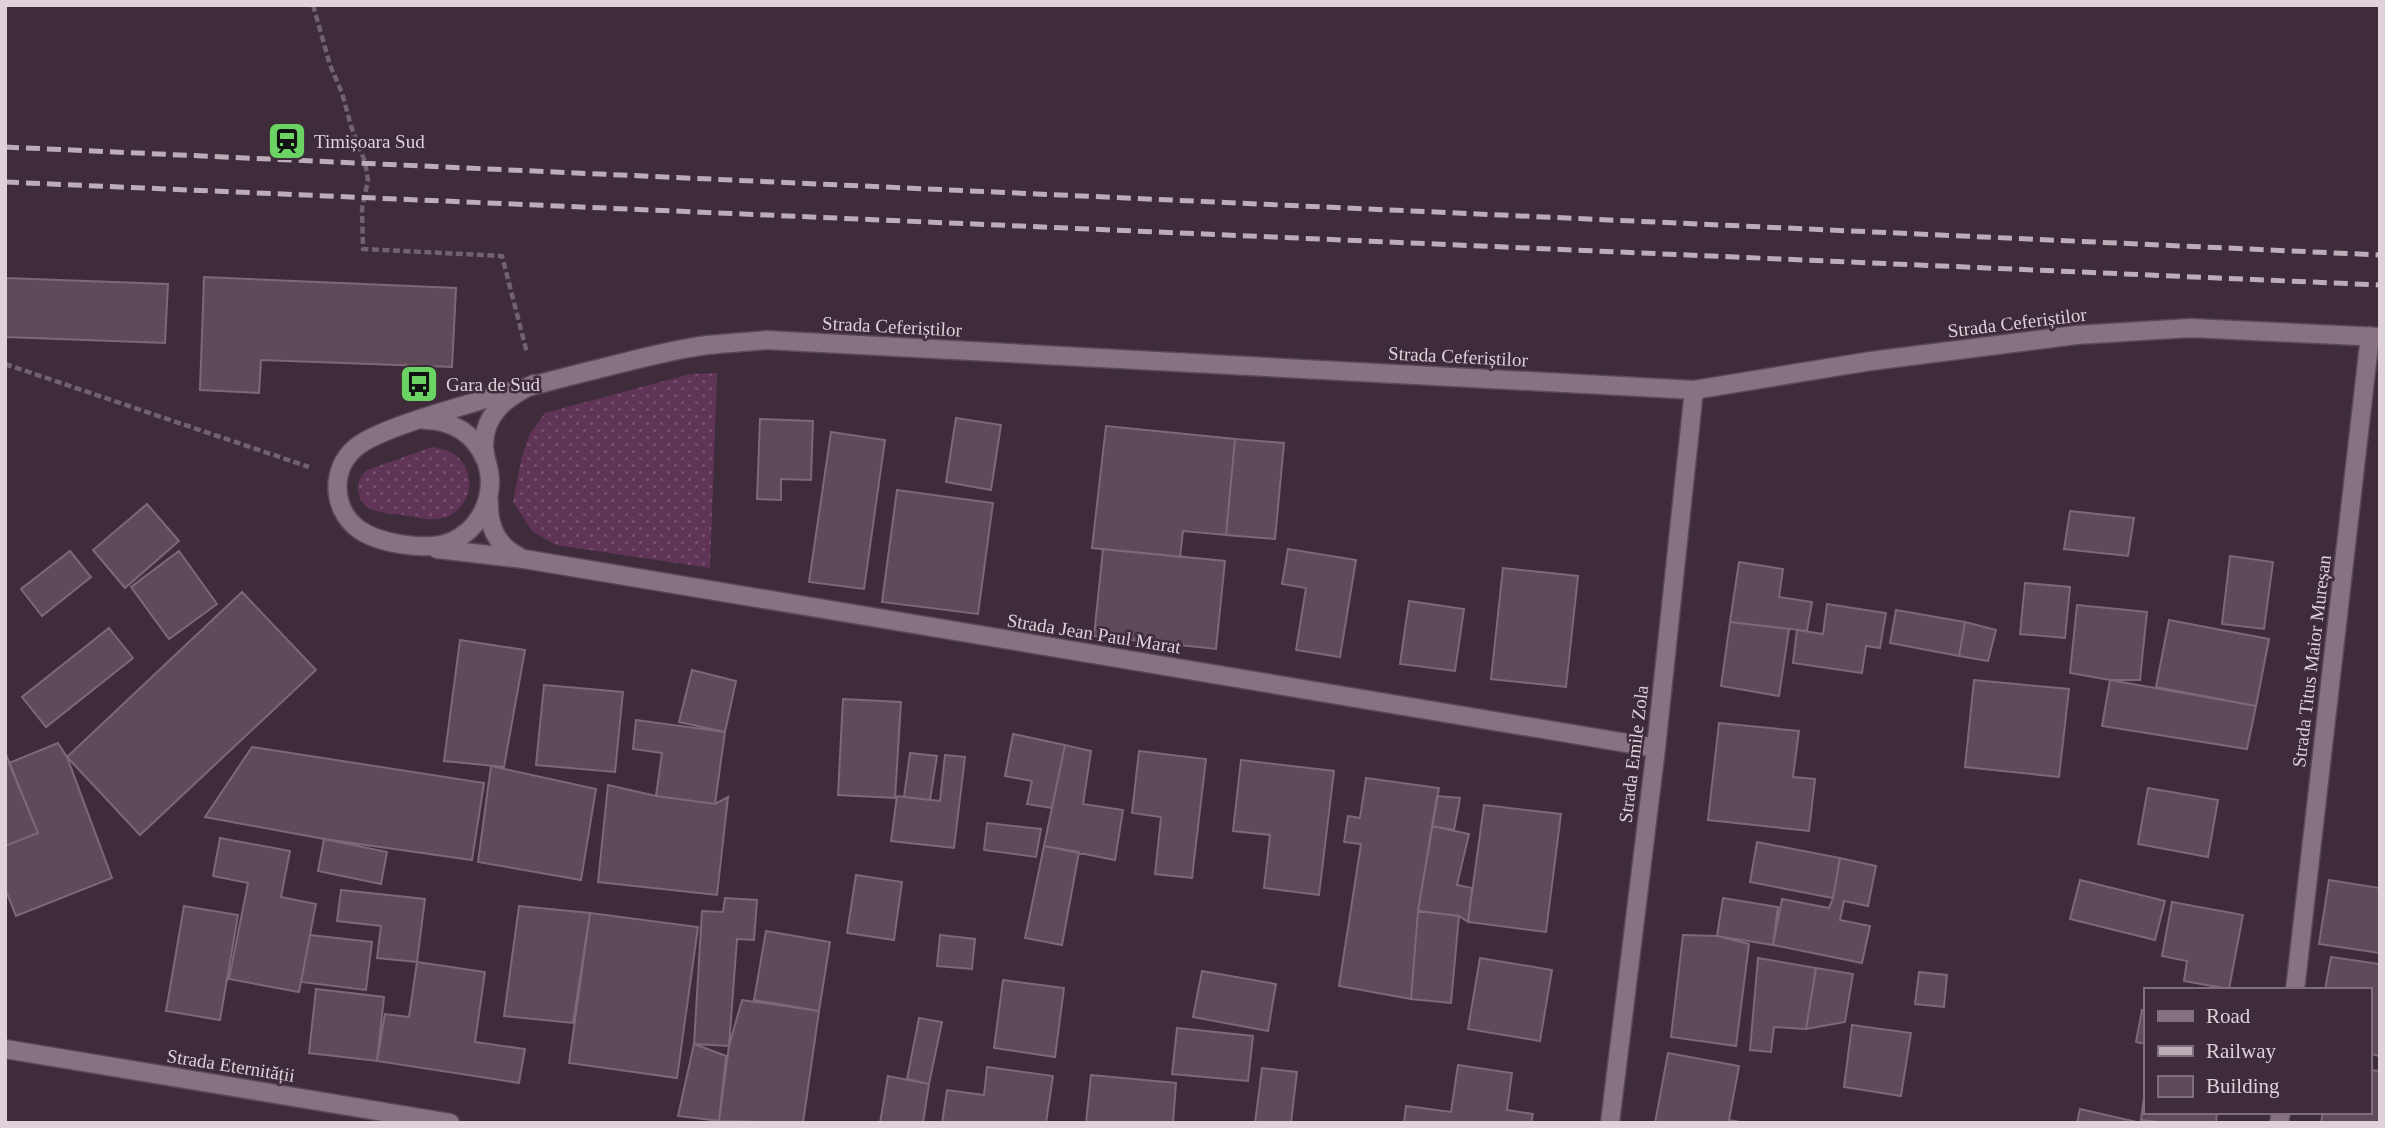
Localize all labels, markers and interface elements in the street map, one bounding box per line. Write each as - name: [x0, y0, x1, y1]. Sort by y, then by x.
- station icon: Timișoara Sud: [266, 120, 308, 162]
- place label: Timișoara Sud: [314, 131, 425, 152]
- street label: Strada Ceferiștilor: [1946, 303, 2088, 341]
- street label: Strada Ceferiștilor: [822, 312, 963, 341]
- street label: Strada Ceferiștilor: [1388, 342, 1529, 371]
- bus stop icon: Gara de Sud: [398, 363, 440, 405]
- place label: Gara de Sud: [446, 374, 540, 395]
- street label: Strada Titus Maior Mureșan: [2288, 553, 2335, 768]
- street label: Strada Jean Paul Marat: [1006, 609, 1183, 658]
- street label: Strada Emile Zola: [1615, 684, 1652, 824]
- legend: [2144, 988, 2371, 1114]
- text: Road: [2206, 1004, 2251, 1028]
- text: Railway: [2206, 1039, 2276, 1063]
- street label: Strada Eternității: [165, 1045, 296, 1086]
- text: Building: [2206, 1074, 2280, 1098]

